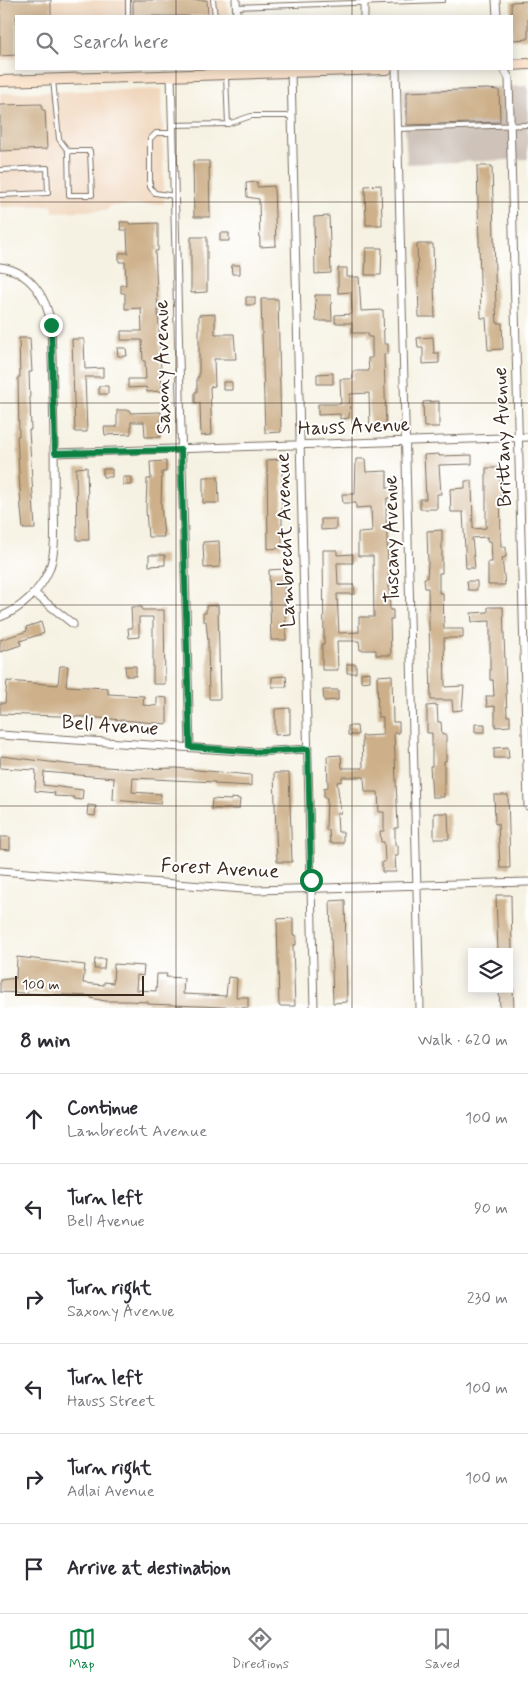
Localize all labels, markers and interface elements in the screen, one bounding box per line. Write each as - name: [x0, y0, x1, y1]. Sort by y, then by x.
- search box: [15, 15, 513, 70]
- icon: search: [33, 29, 61, 57]
- text: Search here: [73, 30, 169, 55]
- street label: Saxony Avenue: [148, 299, 178, 435]
- route end: [40, 314, 63, 337]
- street label: Brittany Avenue: [487, 367, 519, 507]
- street label: Hauss Avenue: [297, 412, 411, 442]
- street label: Lambrecht Avenue: [269, 452, 303, 628]
- street label: Tuscany Avenue: [377, 475, 407, 603]
- street label: Bell Avenue: [61, 709, 159, 743]
- street label: Forest Avenue: [160, 852, 280, 886]
- route start: [300, 869, 323, 892]
- map controls: [468, 948, 513, 993]
- button: layers: [468, 948, 513, 993]
- scale bar: [15, 973, 144, 996]
- text: 100 m: [22, 976, 60, 994]
- text: 8 min: [20, 1027, 71, 1055]
- text: Walk · 620 m: [418, 1030, 508, 1051]
- text: Continue: [67, 1096, 138, 1121]
- icon: ahead: [20, 1105, 48, 1133]
- text: 100 m: [465, 1108, 508, 1129]
- text: Lambrecht Avenue: [67, 1121, 207, 1142]
- text: Turn left: [67, 1186, 143, 1211]
- icon: left: [20, 1195, 48, 1223]
- text: 90 m: [474, 1198, 508, 1219]
- text: Bell Avenue: [67, 1211, 145, 1232]
- text: Turn right: [67, 1276, 151, 1301]
- icon: right: [20, 1285, 48, 1313]
- text: 230 m: [467, 1288, 508, 1309]
- text: Saxony Avenue: [67, 1301, 175, 1322]
- text: Turn left: [67, 1366, 143, 1391]
- icon: left: [20, 1375, 48, 1403]
- text: 100 m: [465, 1378, 508, 1399]
- text: Hauss Street: [67, 1391, 155, 1412]
- text: Turn right: [67, 1456, 151, 1481]
- icon: right: [20, 1465, 48, 1493]
- text: 100 m: [465, 1468, 508, 1489]
- text: Adlai Avenue: [67, 1481, 155, 1502]
- icon: arrive: [20, 1555, 48, 1583]
- text: Arrive at destination: [67, 1556, 231, 1581]
- tab: Map: [68, 1625, 96, 1673]
- tab: Directions: [232, 1625, 289, 1673]
- tab: Saved: [425, 1625, 460, 1673]

